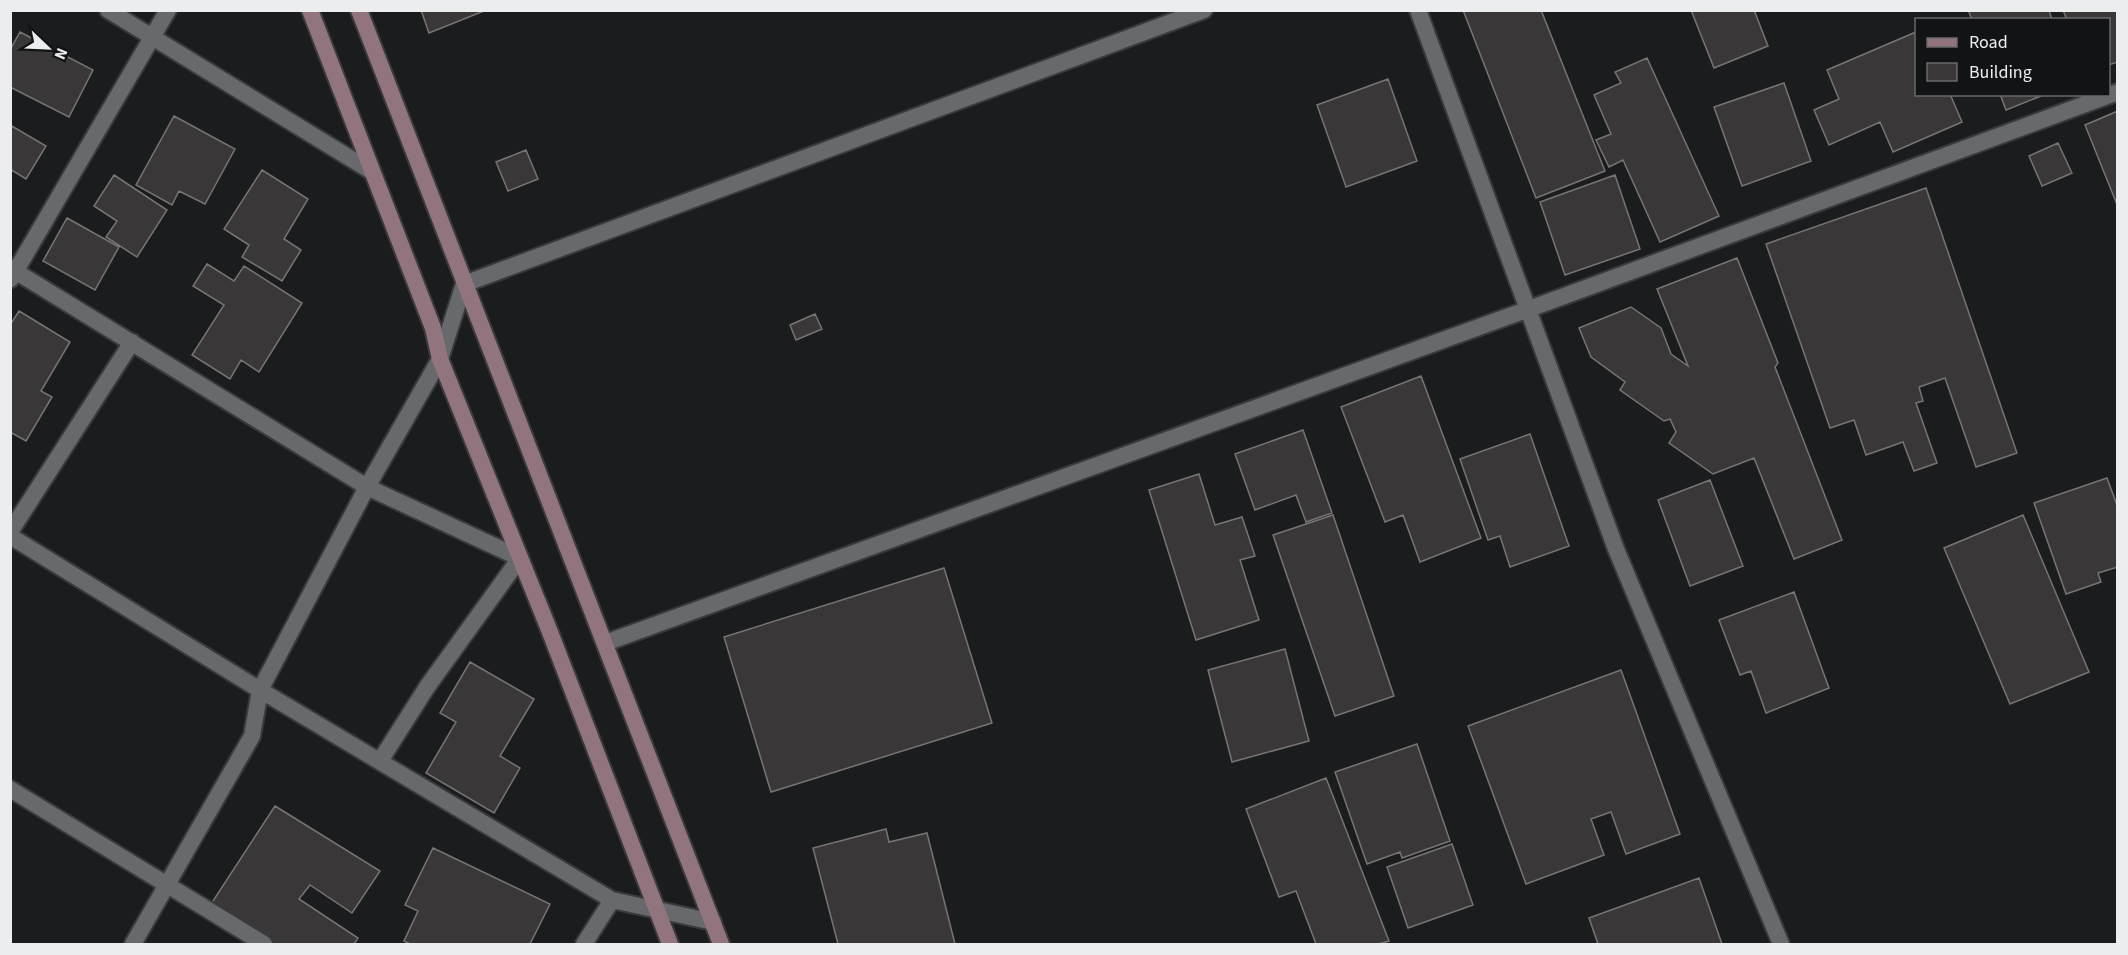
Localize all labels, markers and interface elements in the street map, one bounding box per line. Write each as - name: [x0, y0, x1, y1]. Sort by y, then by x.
- north arrow: [18, 18, 78, 78]
- legend: [1915, 18, 2110, 96]
- text: Road: [1969, 30, 2008, 55]
- text: N: [49, 44, 73, 63]
- text: Building: [1969, 60, 2032, 85]

